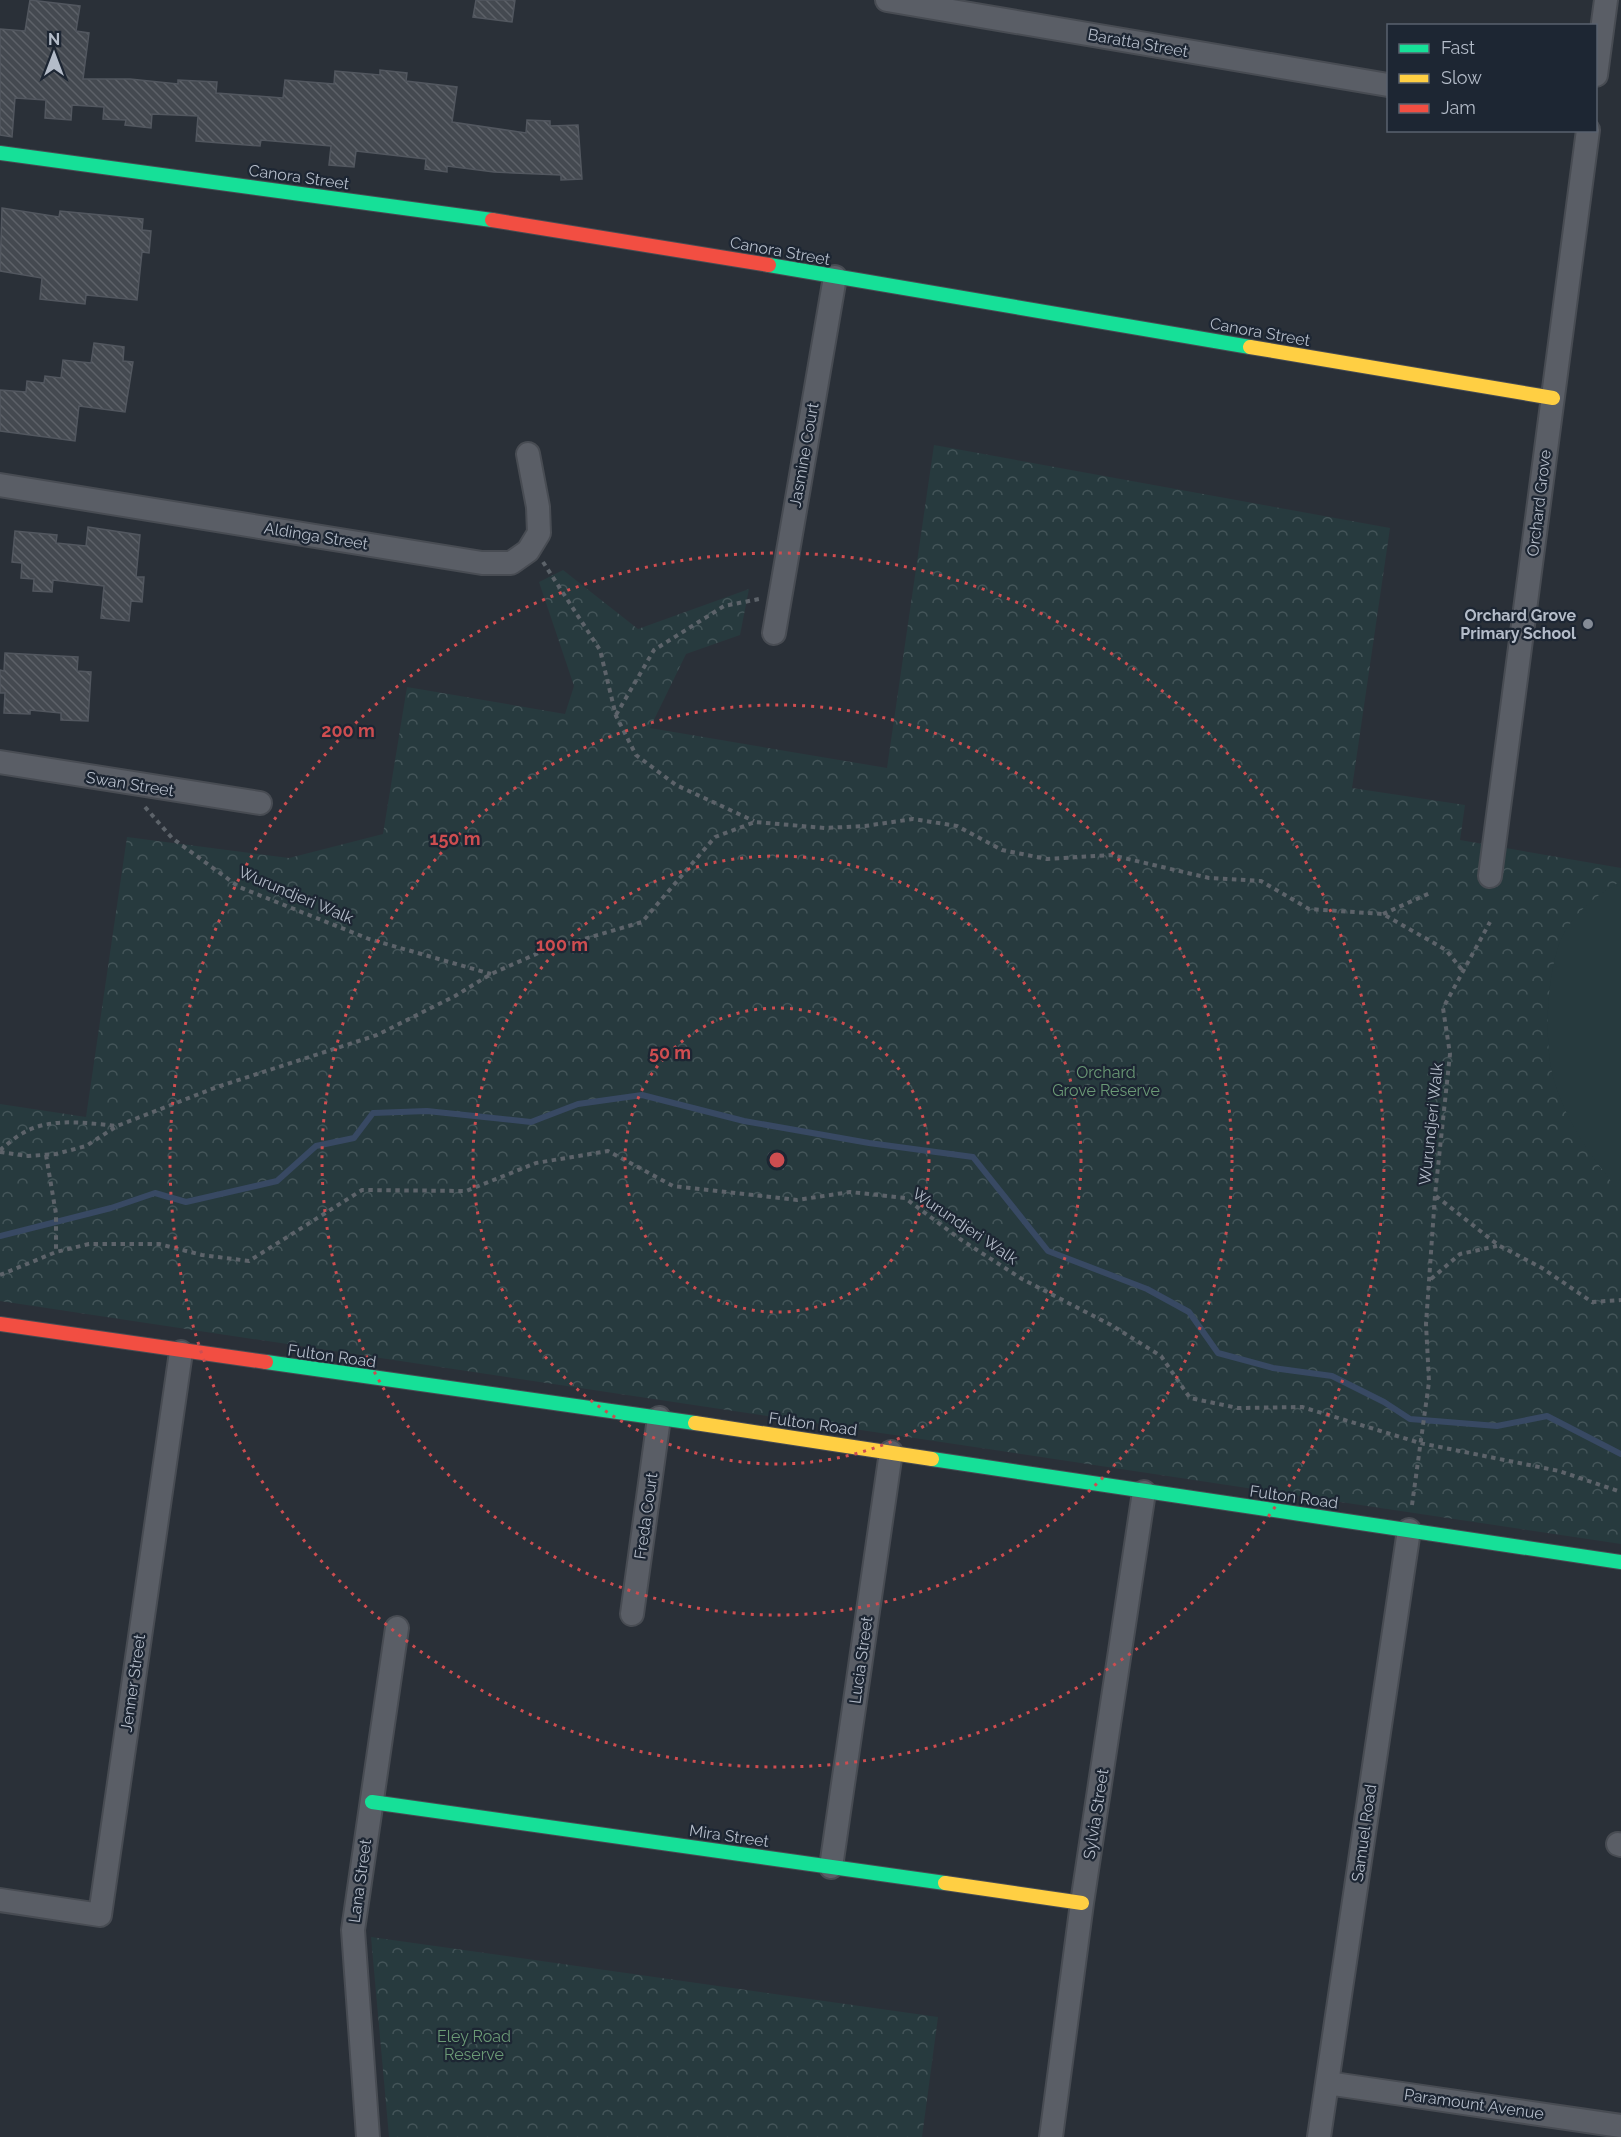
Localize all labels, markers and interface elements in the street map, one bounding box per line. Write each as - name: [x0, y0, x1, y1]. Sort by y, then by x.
- north arrow: [24, 24, 84, 84]
- legend: [1387, 24, 1597, 132]
- street label: Baratta Street: [1086, 25, 1190, 61]
- text: N: [48, 30, 60, 49]
- text: Fast: [1441, 37, 1475, 58]
- text: Slow: [1441, 67, 1482, 88]
- text: Jam: [1441, 97, 1476, 118]
- street label: Canora Street: [248, 161, 351, 194]
- street label: Canora Street: [728, 233, 832, 269]
- street label: Canora Street: [1208, 314, 1312, 350]
- street label: Jasmine Court: [785, 401, 823, 509]
- street label: Orchard Grove: [1523, 449, 1555, 557]
- street label: Aldinga Street: [263, 518, 370, 554]
- place label: Orchard Grove Primary School: [1460, 606, 1577, 643]
- marker: Orchard Grove Primary School: [1581, 617, 1595, 631]
- text: 200 m: [321, 720, 375, 741]
- street label: Swan Street: [85, 768, 176, 800]
- text: 150 m: [430, 828, 481, 849]
- street label: Wurundjeri Walk: [236, 862, 357, 928]
- text: 100 m: [536, 934, 588, 955]
- text: 50 m: [649, 1042, 691, 1063]
- street label: Wurundjeri Walk: [1415, 1061, 1447, 1186]
- park label: Orchard Grove Reserve: [1052, 1063, 1160, 1100]
- centre of rings: [767, 1150, 787, 1170]
- street label: Wurundjeri Walk: [909, 1184, 1022, 1269]
- street label: Fulton Road: [286, 1340, 378, 1372]
- street label: Fulton Road: [767, 1408, 859, 1440]
- street label: Freda Court: [631, 1471, 662, 1561]
- street label: Fulton Road: [1248, 1481, 1340, 1513]
- street label: Lucia Street: [845, 1614, 877, 1705]
- street label: Jenner Street: [117, 1632, 149, 1733]
- street label: Sylvia Street: [1079, 1767, 1113, 1861]
- street label: Samuel Road: [1348, 1783, 1380, 1883]
- street label: Mira Street: [688, 1821, 771, 1851]
- street label: Lana Street: [345, 1837, 375, 1924]
- park label: Eley Road Reserve: [437, 2027, 511, 2064]
- street label: Paramount Avenue: [1403, 2085, 1545, 2123]

